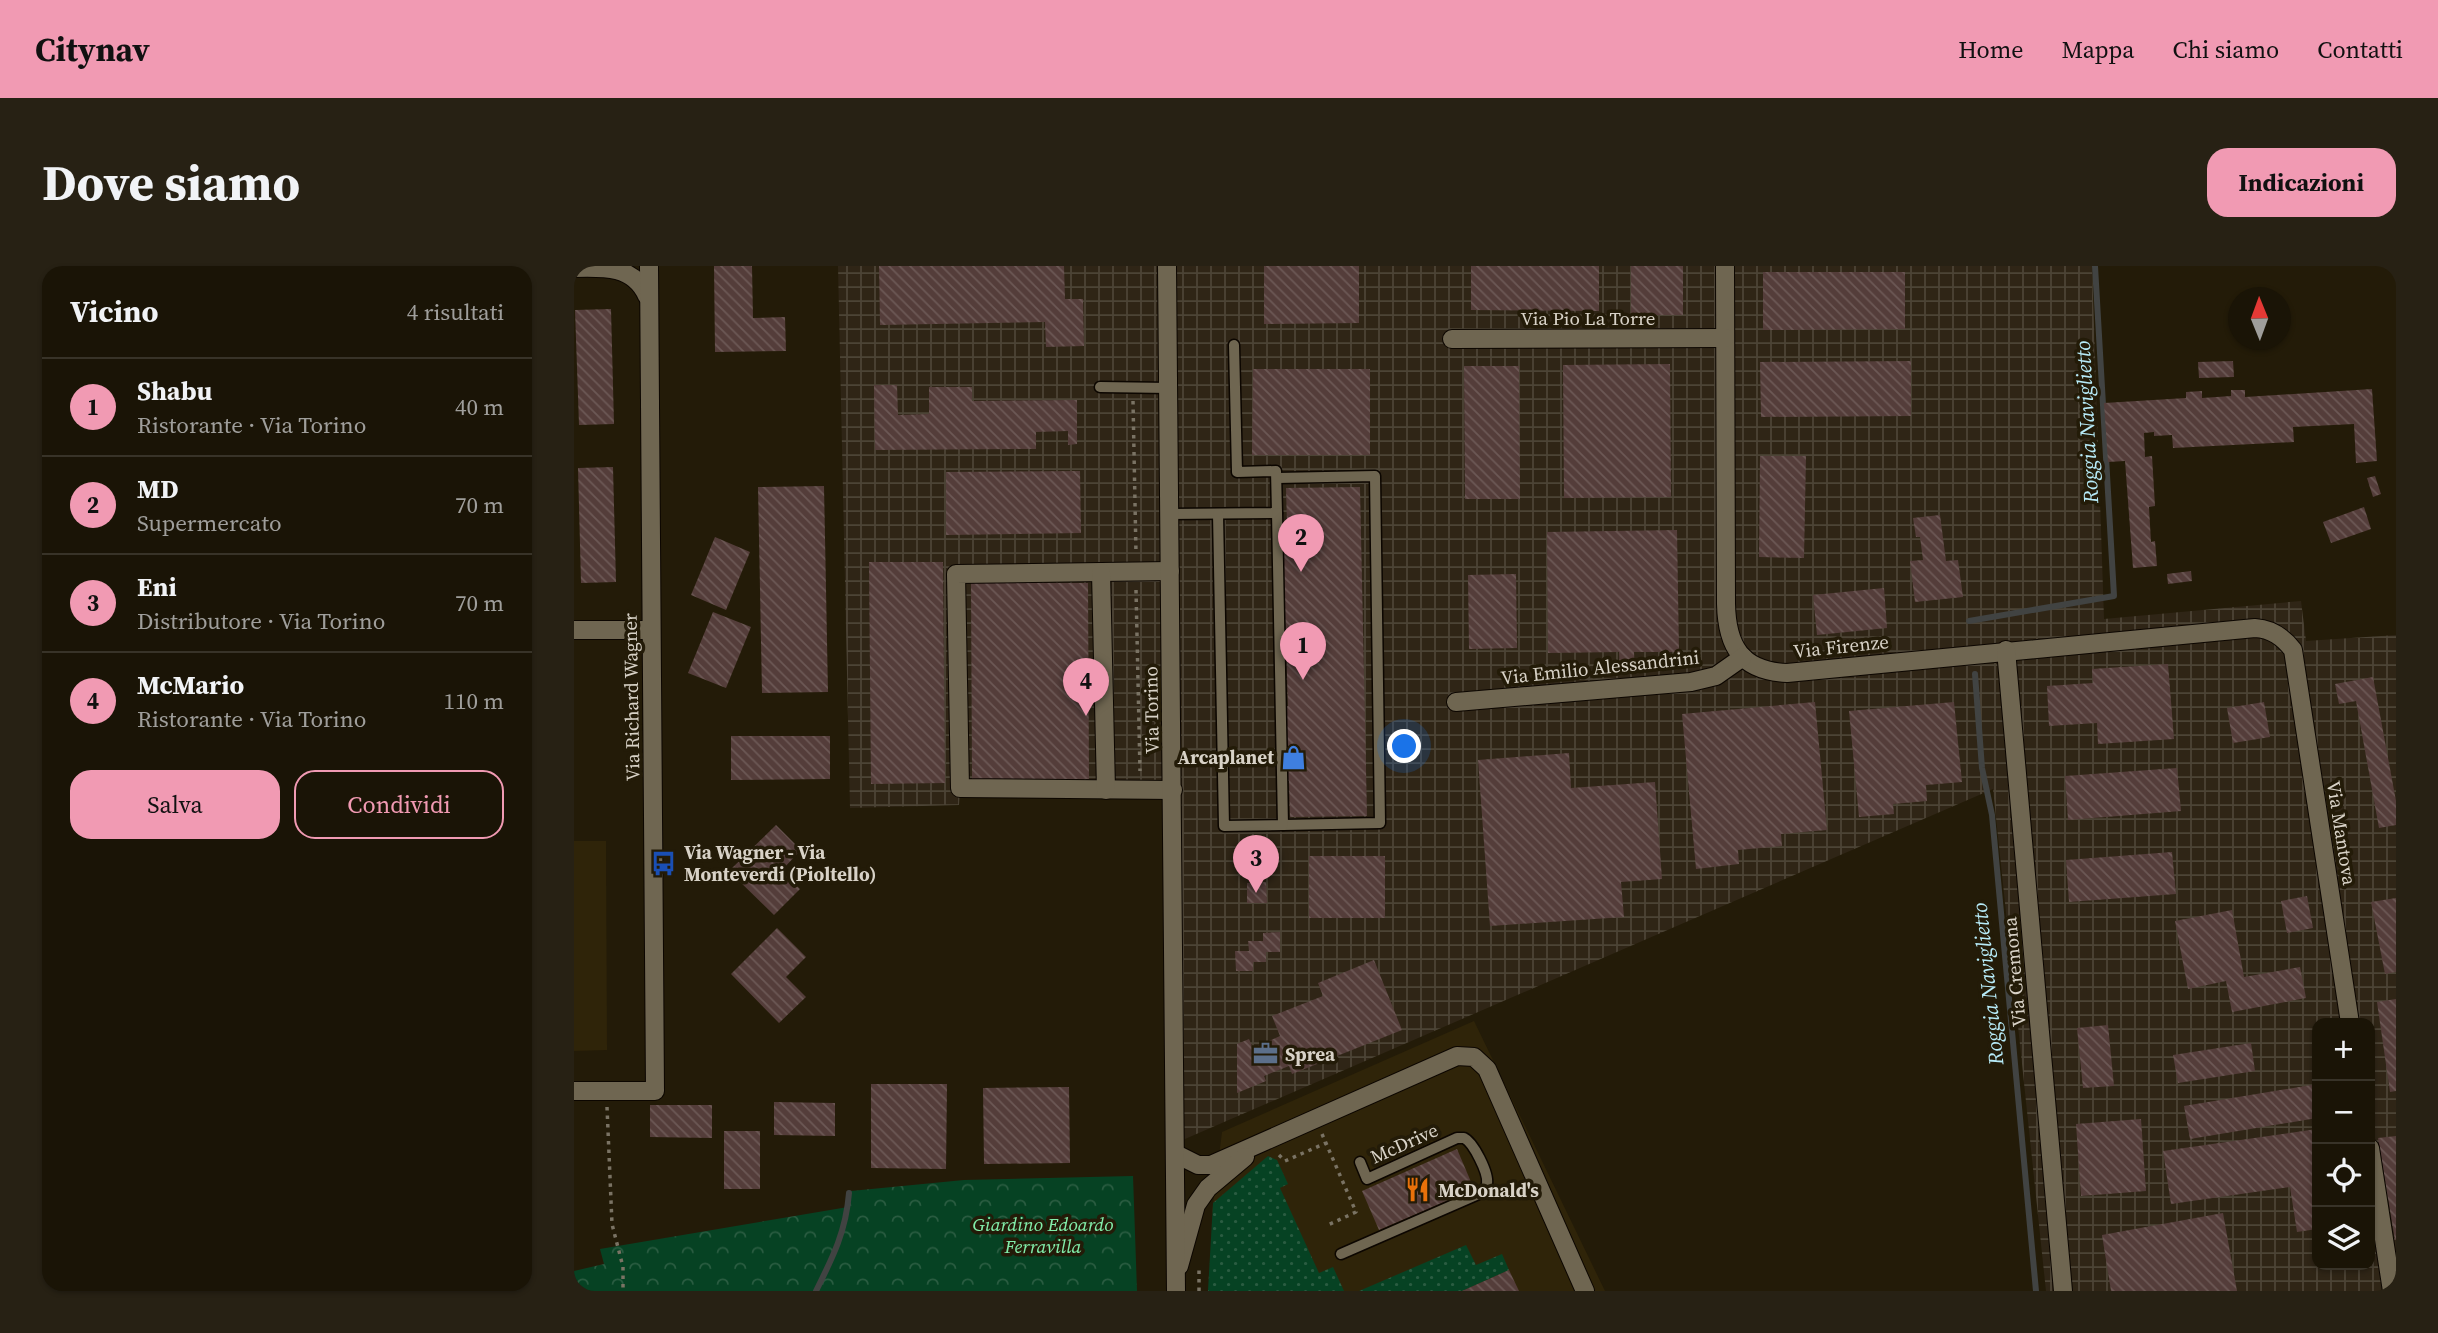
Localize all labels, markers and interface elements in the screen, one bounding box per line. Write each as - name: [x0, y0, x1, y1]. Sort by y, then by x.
- text: Citynav: [35, 27, 150, 72]
- text: Home: [1958, 33, 2024, 66]
- text: Mappa: [2062, 33, 2134, 66]
- text: Chi siamo: [2172, 33, 2279, 66]
- text: Contatti: [2317, 33, 2403, 66]
- button: Indicazioni: [2207, 148, 2396, 217]
- text: Dove siamo: [42, 149, 300, 216]
- north arrow: [2228, 287, 2291, 350]
- text: Vicino: [70, 291, 159, 332]
- text: 4 risultati: [407, 296, 504, 328]
- street label: Via Pio La Torre: [1520, 305, 1656, 331]
- water label: Roggia Naviglietto: [2068, 340, 2105, 505]
- text: Shabu: [137, 373, 212, 409]
- text: 1: [87, 391, 99, 423]
- text: 40 m: [455, 391, 504, 423]
- text: Ristorante · Via Torino: [137, 409, 366, 441]
- text: MD: [137, 471, 179, 507]
- text: 2: [87, 489, 99, 521]
- text: 70 m: [455, 489, 504, 521]
- text: Supermercato: [137, 507, 282, 539]
- pin: 2: [1278, 514, 1324, 572]
- text: Eni: [137, 569, 177, 605]
- text: 3: [87, 587, 99, 619]
- text: 70 m: [455, 587, 504, 619]
- text: Distributore · Via Torino: [137, 605, 385, 637]
- street label: Via Richard Wagner: [617, 613, 645, 781]
- pin: 1: [1280, 622, 1326, 680]
- street label: Via Firenze: [1792, 628, 1890, 664]
- street label: Via Emilio Alessandrini: [1499, 644, 1701, 690]
- pin: 4: [1063, 658, 1109, 716]
- street label: Via Torino: [1137, 666, 1165, 754]
- text: McMario: [137, 667, 244, 703]
- text: 4: [87, 685, 99, 717]
- text: 110 m: [443, 685, 504, 717]
- text: Ristorante · Via Torino: [137, 703, 366, 735]
- your location: [1387, 729, 1421, 763]
- shop icon: Arcaplanet: [1280, 743, 1308, 771]
- place label: Arcaplanet: [1177, 744, 1274, 770]
- button: Salva: [70, 770, 280, 839]
- button: Condividi: [294, 770, 504, 839]
- street label: Via Mantova: [2321, 779, 2363, 887]
- pin: 3: [1233, 835, 1279, 893]
- place label: Via Wagner - Via Monteverdi (Pioltello): [684, 839, 876, 887]
- bus stop icon: Via Wagner - Via Monteverdi (Pioltello): [650, 849, 678, 877]
- water label: Roggia Naviglietto: [1965, 901, 2011, 1068]
- street label: Via Cremona: [1996, 916, 2032, 1028]
- map controls: [2312, 1018, 2375, 1270]
- button: +: [2312, 1018, 2375, 1081]
- office icon: Sprea: [1251, 1040, 1279, 1068]
- place label: Sprea: [1285, 1041, 1336, 1067]
- button: −: [2312, 1081, 2375, 1144]
- street label: McDrive: [1366, 1117, 1442, 1169]
- button: locate: [2312, 1144, 2375, 1207]
- restaurant icon: McDonald's: [1404, 1176, 1432, 1204]
- place label: McDonald's: [1438, 1177, 1539, 1203]
- button: layers: [2312, 1207, 2375, 1270]
- park label: Giardino Edoardo Ferravilla: [972, 1211, 1114, 1259]

